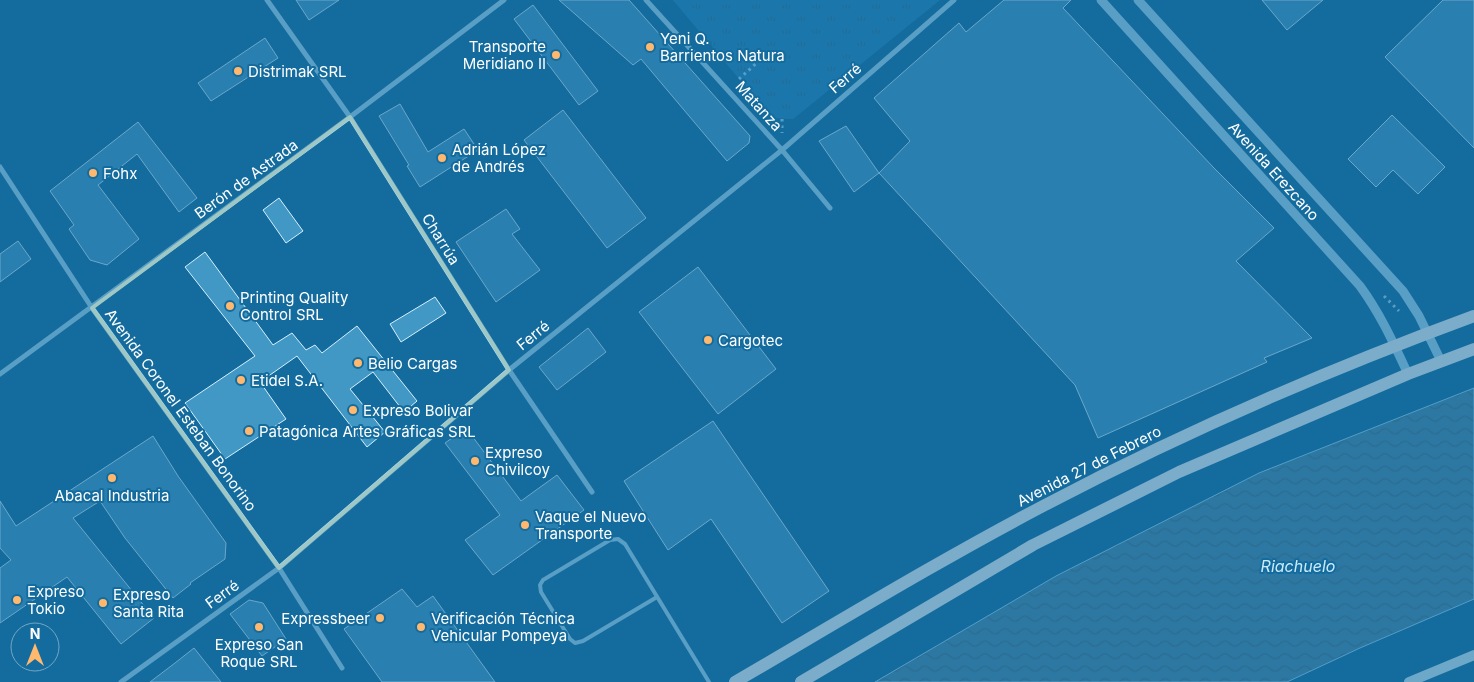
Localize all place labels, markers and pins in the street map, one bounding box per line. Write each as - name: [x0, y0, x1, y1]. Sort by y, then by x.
- place label: Yeni Q. Barrientos Natura: [660, 29, 785, 65]
- place label: Transporte Meridiano II: [463, 37, 546, 73]
- marker: Yeni Q. Barrientos Natura: [644, 41, 656, 53]
- marker: Transporte Meridiano II: [550, 49, 562, 61]
- place label: Distrimak SRL: [248, 62, 347, 81]
- marker: Distrimak SRL: [232, 65, 244, 77]
- place label: Adrián López de Andrés: [452, 140, 546, 176]
- marker: Adrián López de Andrés: [436, 152, 448, 164]
- place label: Fohx: [103, 164, 137, 183]
- marker: Fohx: [87, 167, 99, 179]
- place label: Printing Quality Control SRL: [240, 288, 349, 324]
- marker: Printing Quality Control SRL: [224, 300, 236, 312]
- place label: Cargotec: [718, 331, 783, 350]
- marker: Cargotec: [702, 334, 714, 346]
- place label: Belio Cargas: [368, 354, 457, 373]
- marker: Belio Cargas: [352, 357, 364, 369]
- place label: Etidel S.A.: [251, 371, 323, 390]
- marker: Etidel S.A.: [235, 374, 247, 386]
- place label: Expreso Bolivar: [363, 401, 474, 420]
- marker: Expreso Bolivar: [347, 404, 359, 416]
- place label: Patagónica Artes Gráficas SRL: [259, 422, 476, 441]
- marker: Patagónica Artes Gráficas SRL: [243, 425, 255, 437]
- place label: Expreso Chivilcoy: [485, 443, 550, 479]
- marker: Expreso Chivilcoy: [469, 455, 481, 467]
- marker: Abacal Industria: [106, 472, 118, 484]
- place label: Abacal Industria: [55, 486, 169, 505]
- place label: Vaque el Nuevo Transporte: [535, 507, 646, 543]
- marker: Vaque el Nuevo Transporte: [519, 519, 531, 531]
- place label: Expreso Tokio: [27, 582, 84, 618]
- place label: Expreso Santa Rita: [113, 585, 184, 621]
- marker: Expreso Tokio: [11, 594, 23, 606]
- marker: Expreso Santa Rita: [97, 597, 109, 609]
- place label: Expressbeer: [281, 609, 370, 628]
- place label: Verificación Técnica Vehicular Pompeya: [431, 609, 575, 645]
- marker: Expressbeer: [374, 612, 386, 624]
- marker: Expreso San Roque SRL: [253, 621, 265, 633]
- marker: Verificación Técnica Vehicular Pompeya: [415, 621, 427, 633]
- place label: Expreso San Roque SRL: [215, 635, 303, 671]

